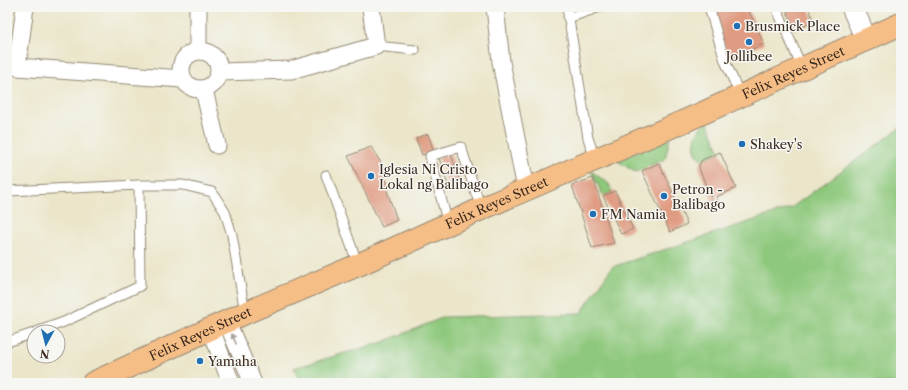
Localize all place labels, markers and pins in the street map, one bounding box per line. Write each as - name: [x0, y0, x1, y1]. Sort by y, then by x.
- place label: Brusmick Place: [745, 18, 840, 34]
- marker: Brusmick Place: [732, 21, 742, 31]
- marker: Jollibee: [744, 37, 754, 47]
- place label: Jollibee: [724, 48, 772, 64]
- place label: Shakey's: [750, 136, 803, 152]
- marker: Shakey's: [737, 139, 747, 149]
- place label: Iglesia Ni Cristo Lokal ng Balibago: [379, 161, 489, 192]
- marker: Iglesia Ni Cristo Lokal ng Balibago: [366, 171, 376, 181]
- place label: Petron - Balibago: [672, 181, 725, 212]
- marker: Petron - Balibago: [659, 191, 669, 201]
- place label: FM Namia: [601, 206, 666, 222]
- marker: FM Namia: [588, 209, 598, 219]
- place label: Yamaha: [207, 353, 257, 369]
- marker: Yamaha: [195, 356, 205, 366]

